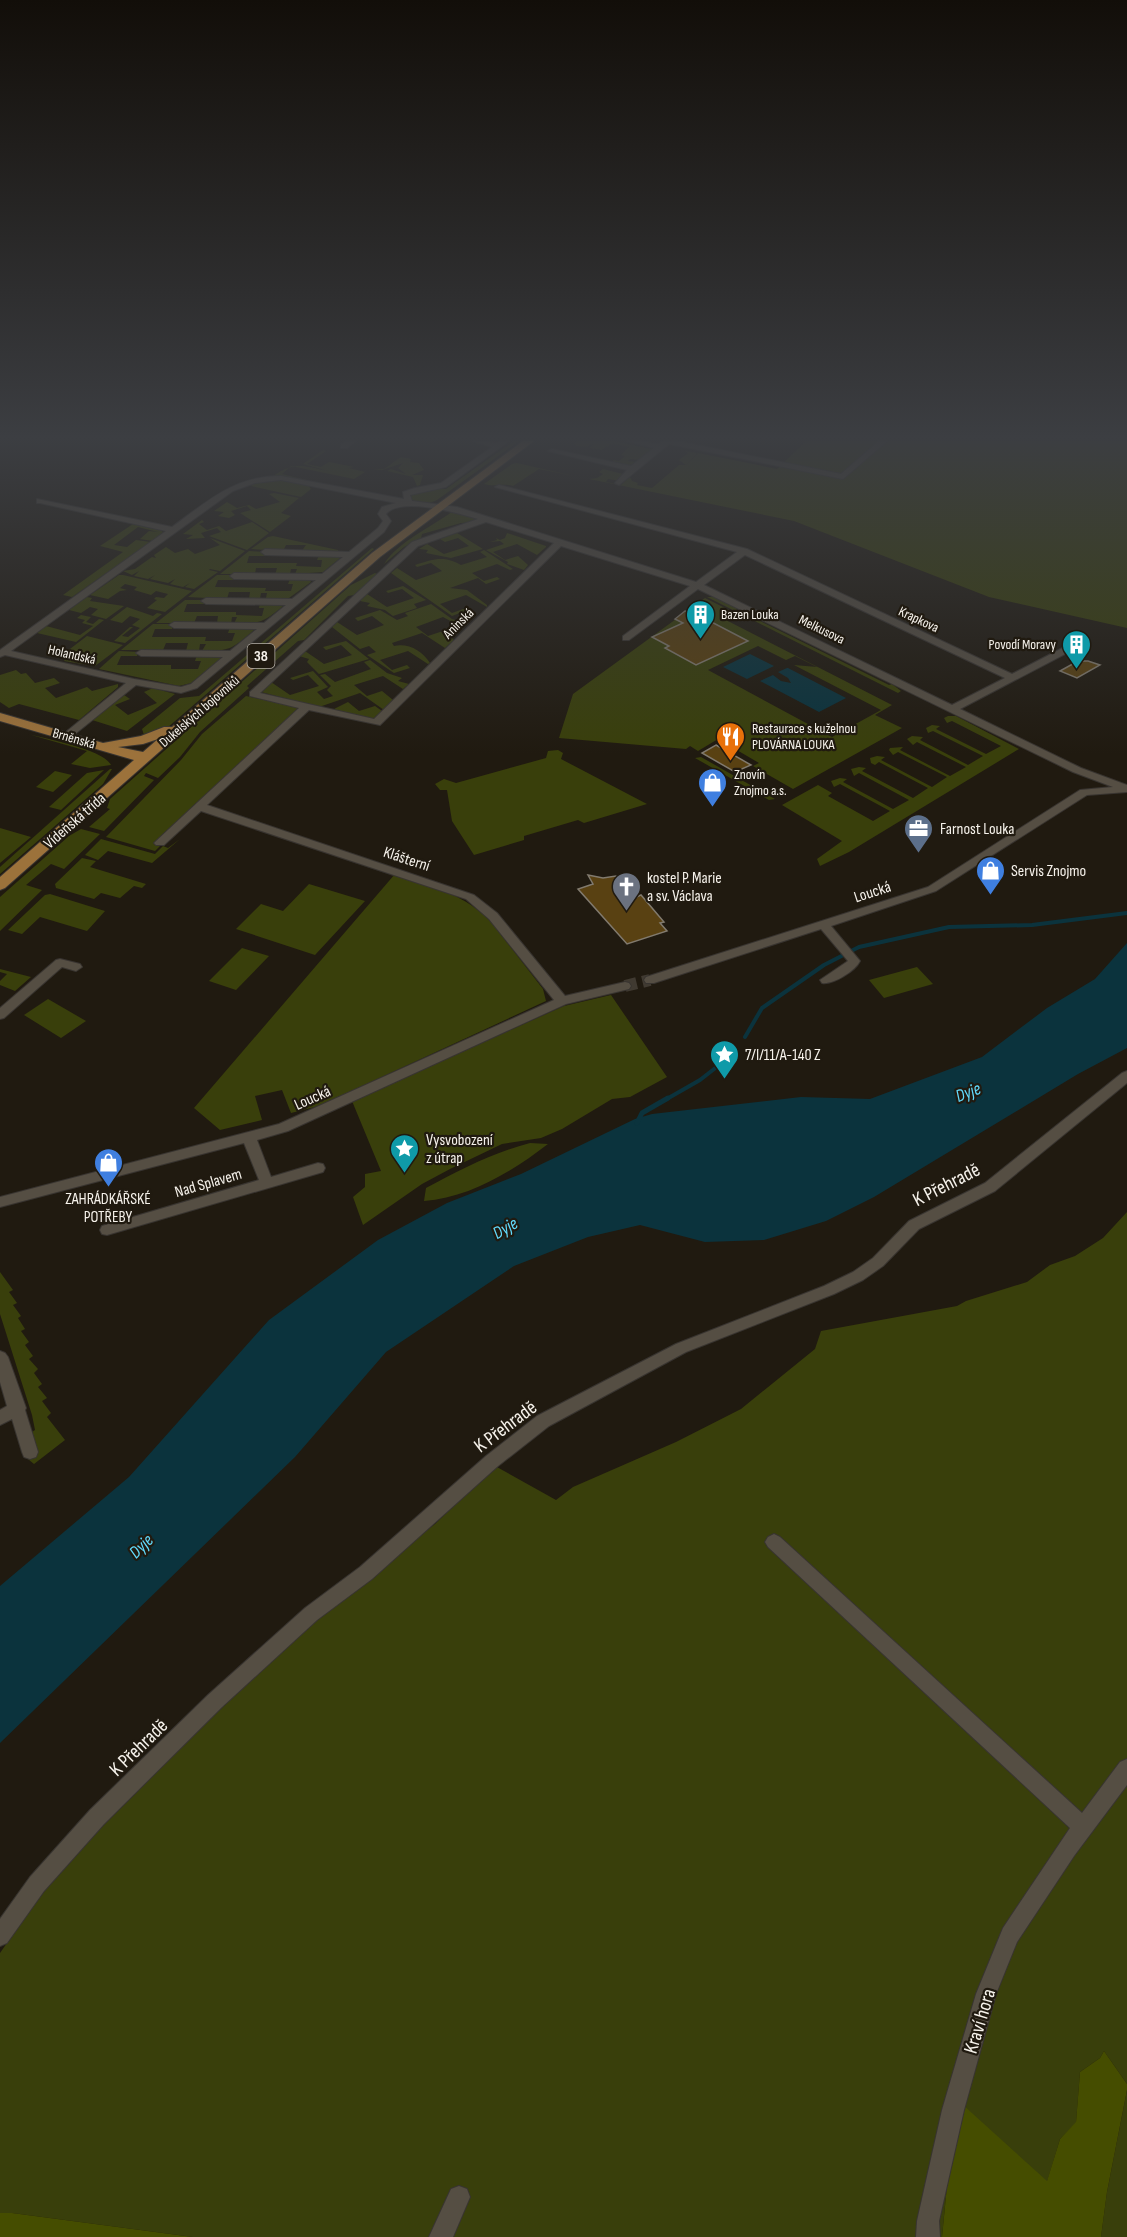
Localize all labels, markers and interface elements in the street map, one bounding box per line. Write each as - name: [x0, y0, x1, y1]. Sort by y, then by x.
- building icon: Bazen Louka: [684, 598, 716, 640]
- street label: Krapkova: [896, 603, 942, 636]
- street label: Aninská: [439, 604, 477, 643]
- place label: Bazen Louka: [721, 606, 779, 623]
- street label: Melkusova: [796, 611, 848, 648]
- building icon: Povodí Moravy: [1061, 628, 1093, 670]
- place label: Povodí Moravy: [989, 636, 1057, 653]
- street label: Holandská: [46, 641, 97, 668]
- road number: 38: [248, 644, 274, 668]
- street label: Dukelských bojovníků: [156, 672, 243, 751]
- restaurant icon: Restaurace s kuželnou PLOVÁRNA LOUKA: [715, 720, 747, 762]
- place label: Restaurace s kuželnou PLOVÁRNA LOUKA: [752, 720, 856, 753]
- street label: Brněnská: [51, 724, 97, 753]
- shop icon: Znovín Znojmo a.s.: [697, 766, 729, 808]
- place label: Znovín Znojmo a.s.: [734, 766, 787, 799]
- street label: Vídeňská třída: [40, 789, 110, 853]
- office icon: Farnost Louka: [903, 812, 935, 854]
- place label: Farnost Louka: [940, 820, 1015, 839]
- street label: Klášterní: [381, 843, 432, 876]
- shop icon: Servis Znojmo: [974, 854, 1006, 896]
- place label: Servis Znojmo: [1011, 862, 1086, 881]
- place label: kostel P. Marie a sv. Václava: [647, 869, 722, 906]
- church icon: kostel P. Marie a sv. Václava: [610, 870, 642, 912]
- street label: Loucká: [852, 878, 893, 907]
- place icon: 7/I/11/A-140 Z: [708, 1038, 740, 1080]
- place label: 7/I/11/A-140 Z: [745, 1046, 821, 1065]
- water label: Dyje: [952, 1078, 984, 1107]
- street label: Loucká: [292, 1082, 334, 1115]
- place label: Vysvobození z útrap: [426, 1131, 493, 1168]
- place icon: Vysvobození z útrap: [389, 1132, 421, 1174]
- shop icon: ZAHRÁDKÁŘSKÉ POTŘEBY: [92, 1146, 124, 1188]
- street label: K Přehradě: [909, 1158, 984, 1212]
- street label: Nad Splavem: [173, 1165, 244, 1202]
- place label: ZAHRÁDKÁŘSKÉ POTŘEBY: [65, 1190, 151, 1227]
- water label: Dyje: [489, 1213, 522, 1244]
- street label: K Přehradě: [470, 1395, 542, 1458]
- water label: Dyje: [125, 1530, 158, 1563]
- street label: K Přehradě: [104, 1714, 173, 1781]
- street label: Kraví hora: [959, 1986, 1001, 2057]

